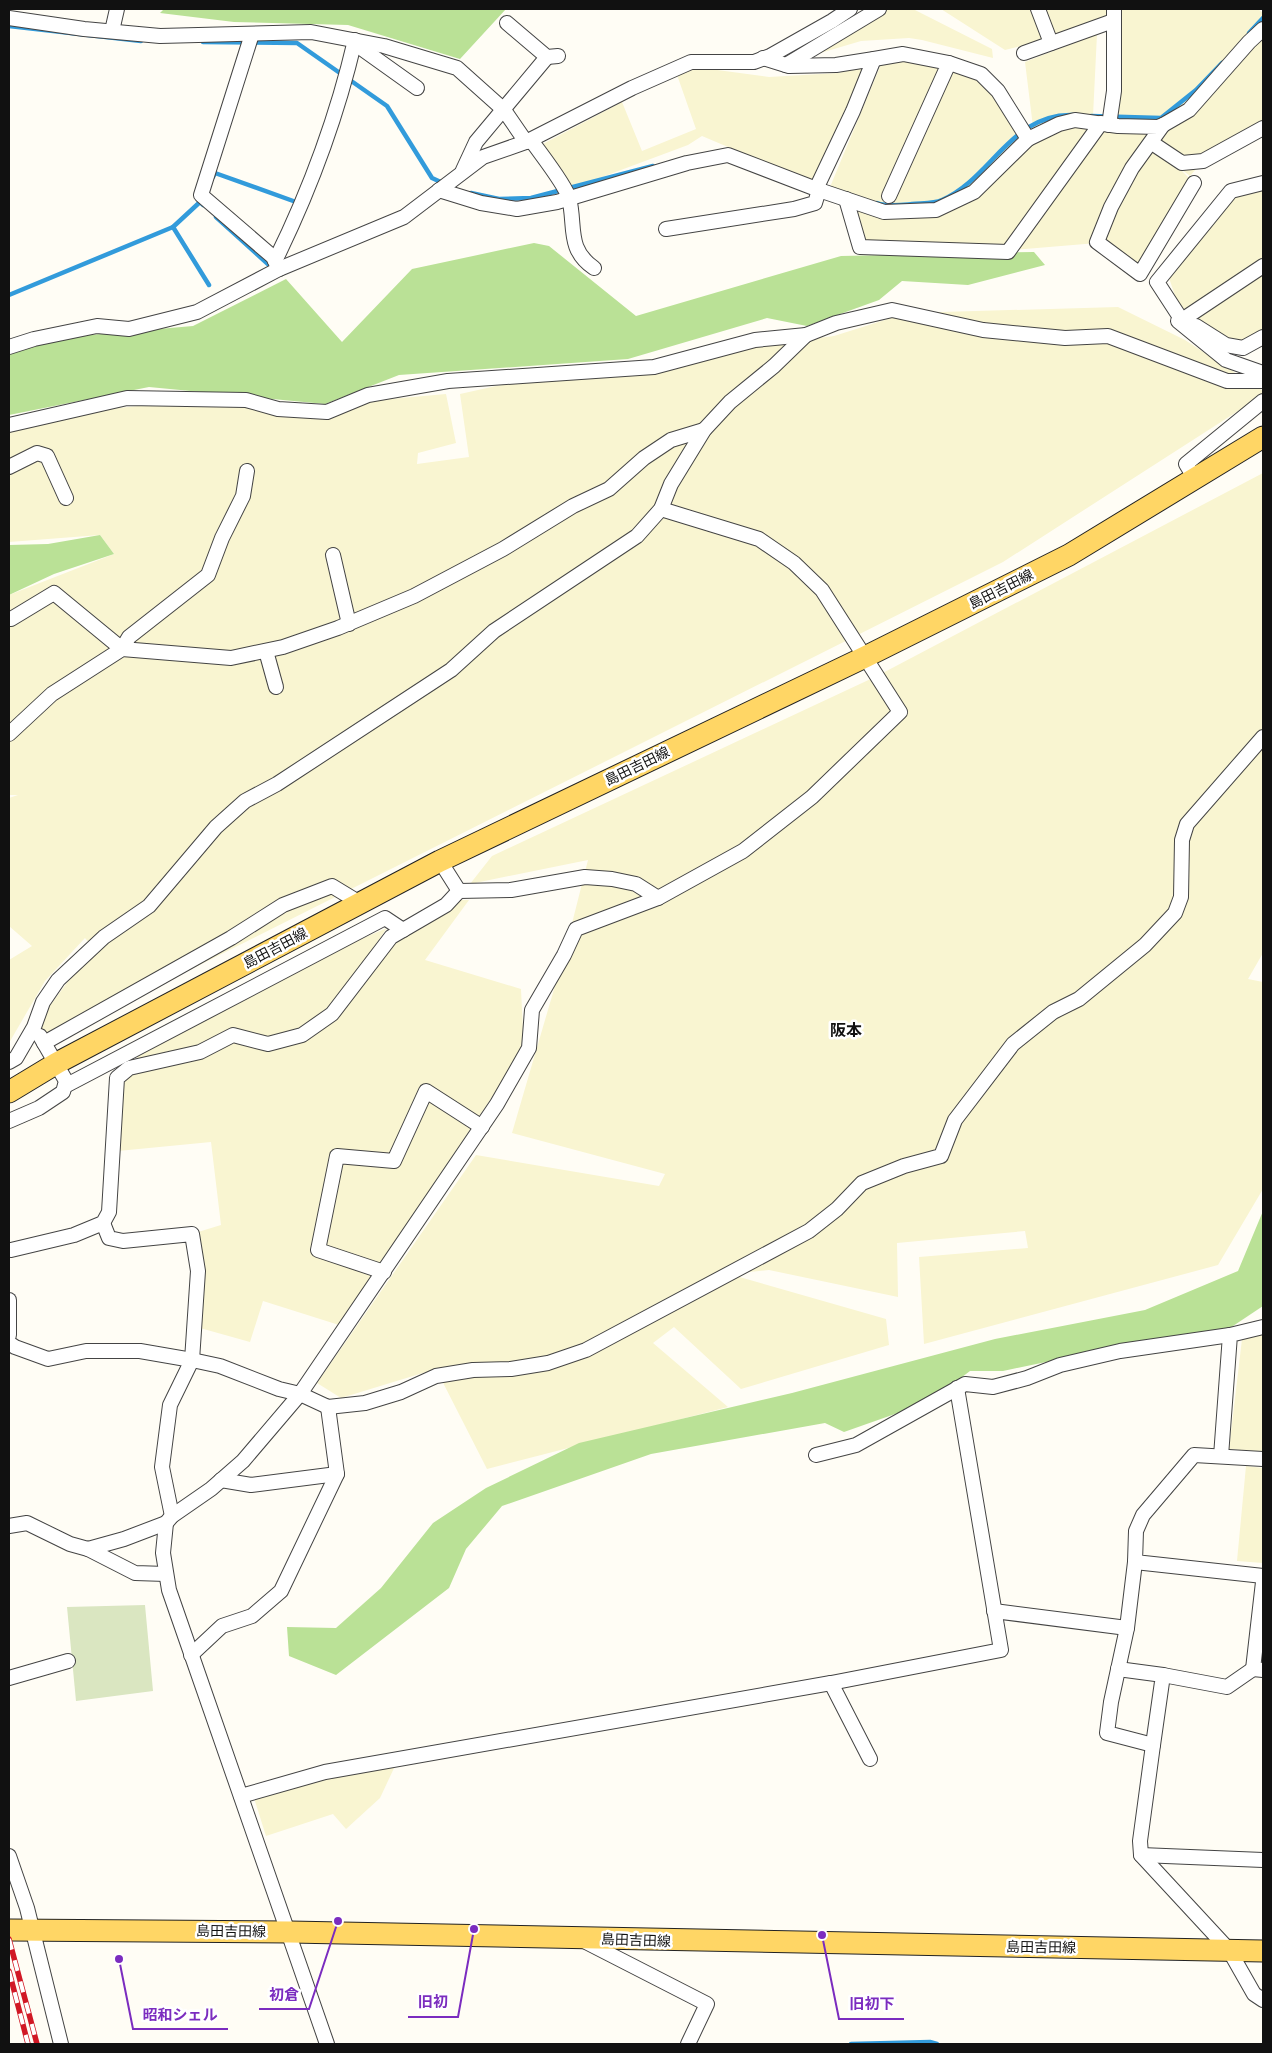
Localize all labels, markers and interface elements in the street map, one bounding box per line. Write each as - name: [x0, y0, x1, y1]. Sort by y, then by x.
- street label: 島田吉田線: [966, 565, 1036, 613]
- street label: 島田吉田線: [602, 743, 672, 789]
- street label: 島田吉田線: [240, 924, 310, 972]
- district label: 阪本: [830, 1020, 862, 1040]
- street label: 島田吉田線: [196, 1921, 266, 1941]
- street label: 島田吉田線: [601, 1930, 671, 1950]
- street label: 島田吉田線: [1006, 1937, 1076, 1957]
- callout: 初倉: [259, 1979, 309, 2009]
- text: 初倉: [269, 1985, 299, 2004]
- callout: 旧初: [408, 1987, 458, 2017]
- callout: 旧初下: [839, 1989, 904, 2019]
- text: 旧初: [418, 1992, 448, 2011]
- text: 旧初下: [849, 1994, 895, 2013]
- callout: 昭和シェル: [133, 1999, 228, 2029]
- text: 昭和シェル: [142, 2005, 218, 2024]

